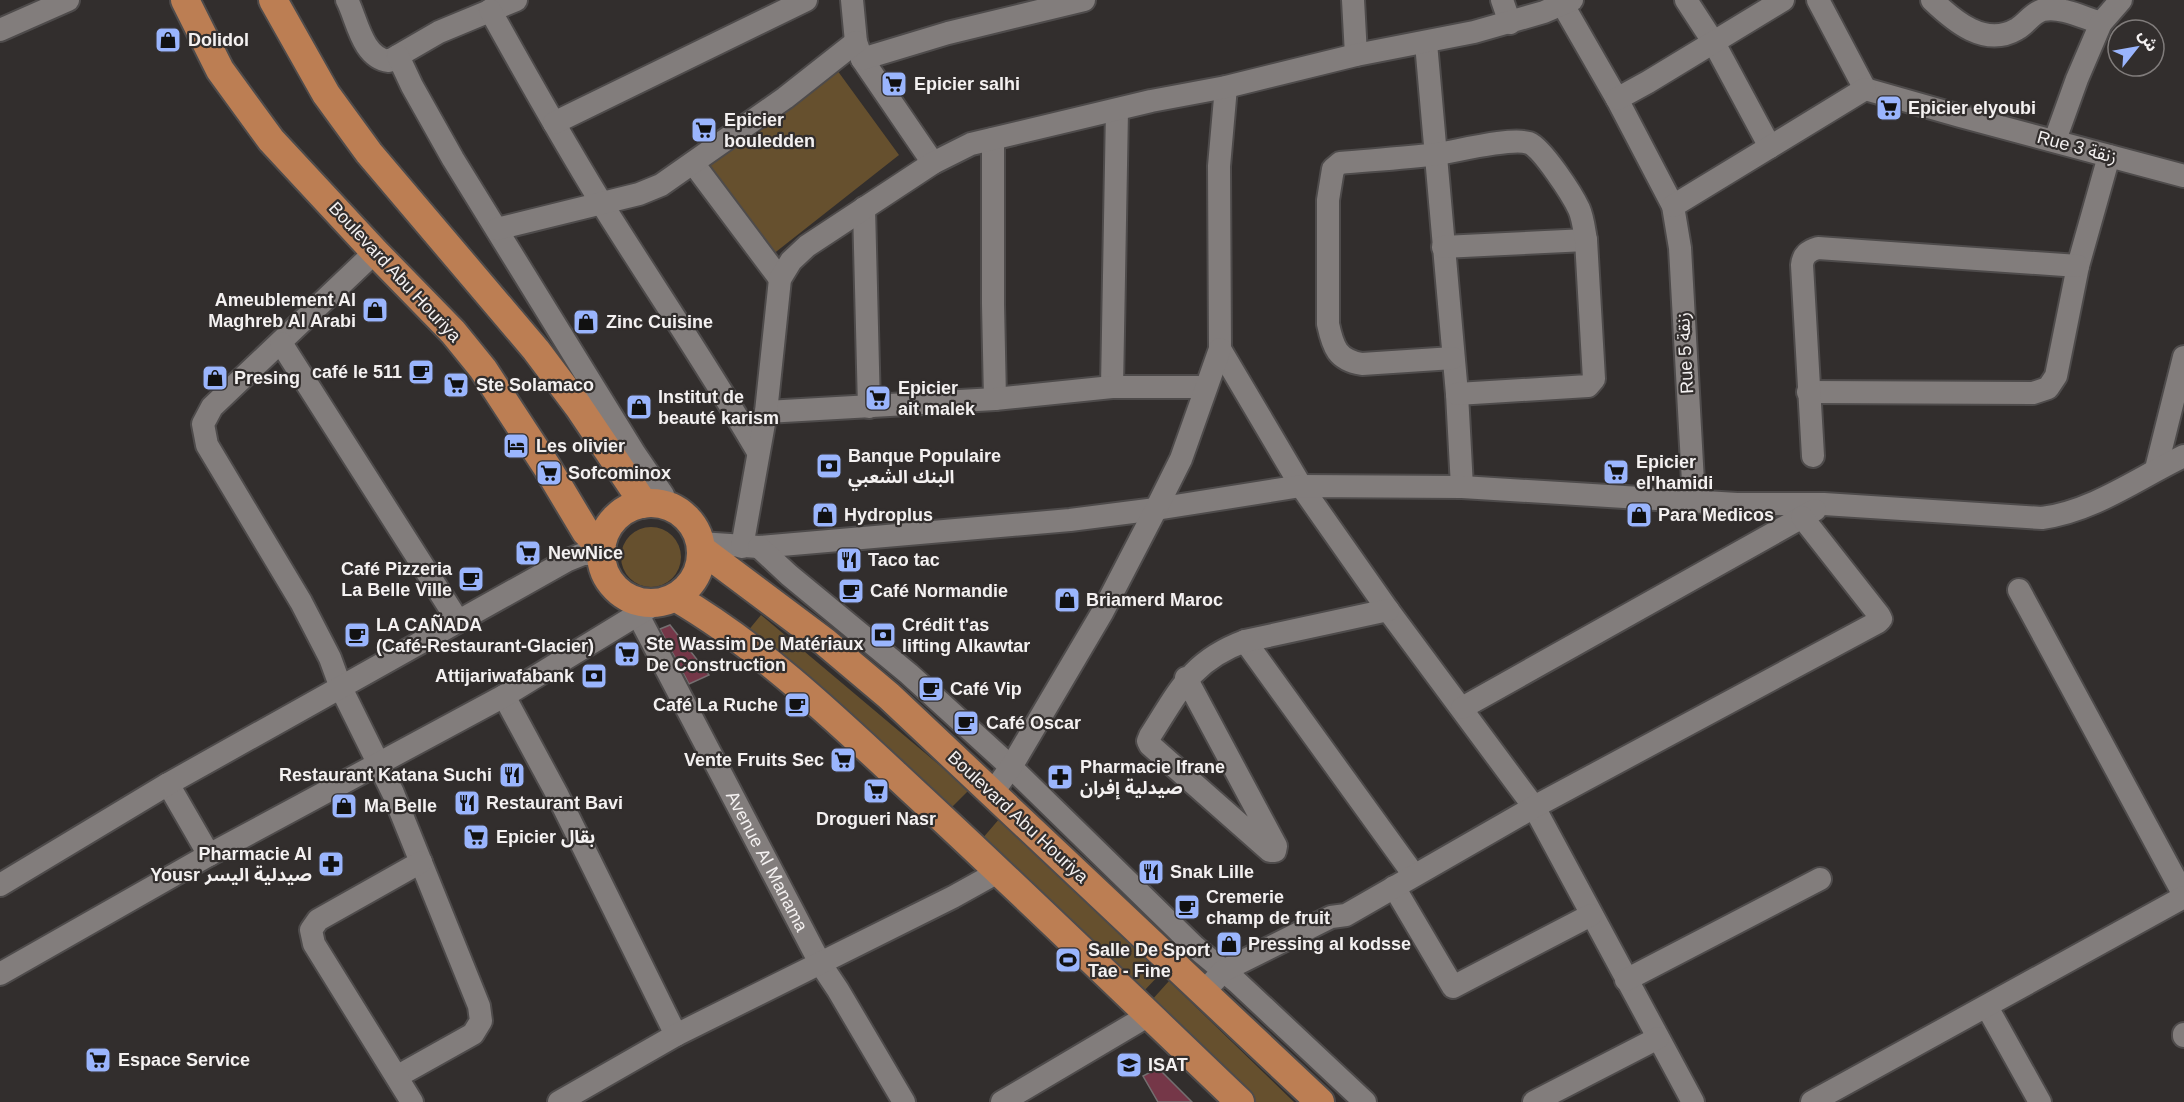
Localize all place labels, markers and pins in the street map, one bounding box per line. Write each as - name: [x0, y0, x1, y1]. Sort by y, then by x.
- shop icon: Dolidol: [153, 25, 183, 55]
- place label: Dolidol: [188, 30, 249, 50]
- supermarket icon: Epicier salhi: [879, 69, 909, 99]
- place label: Epicier salhi: [914, 74, 1020, 94]
- supermarket icon: Epicier elyoubi: [1874, 93, 1904, 123]
- place label: Epicier elyoubi: [1908, 98, 2036, 118]
- place label: Epicier bouledden: [724, 110, 815, 151]
- supermarket icon: Epicier bouledden: [689, 115, 719, 145]
- place label: Ameublement Al Maghreb Al Arabi: [208, 290, 356, 331]
- shop icon: Ameublement Al Maghreb Al Arabi: [360, 295, 390, 325]
- shop icon: Zinc Cuisine: [571, 307, 601, 337]
- place label: Zinc Cuisine: [606, 312, 713, 332]
- cafe icon: café le 511: [406, 357, 436, 387]
- place label: café le 511: [312, 362, 402, 382]
- shop icon: Presing: [200, 363, 230, 393]
- place label: Presing: [234, 368, 300, 388]
- supermarket icon: Ste Solamaco: [441, 370, 471, 400]
- place label: Ste Solamaco: [476, 375, 594, 395]
- place label: Epicier ait malek: [898, 378, 976, 419]
- supermarket icon: Epicier ait malek: [863, 383, 893, 413]
- place label: Institut de beauté karism: [658, 387, 779, 428]
- shop icon: Institut de beauté karism: [624, 392, 654, 422]
- hotel icon: Les olivier: [501, 431, 531, 461]
- place label: Les olivier: [536, 436, 625, 456]
- place label: Banque Populaire البنك الشعبي: [848, 446, 1001, 491]
- bank icon: Banque Populaire البنك الشعبي: [814, 451, 844, 481]
- place label: Epicier el'hamidi: [1636, 452, 1713, 493]
- supermarket icon: Epicier el'hamidi: [1601, 457, 1631, 487]
- supermarket icon: Sofcominox: [534, 458, 564, 488]
- place label: Sofcominox: [568, 463, 671, 483]
- shop icon: Hydroplus: [810, 500, 840, 530]
- shop icon: Para Medicos: [1624, 500, 1654, 530]
- place label: Hydroplus: [844, 505, 933, 525]
- place label: Para Medicos: [1658, 505, 1774, 525]
- supermarket icon: NewNice: [513, 538, 543, 568]
- place label: NewNice: [548, 543, 623, 563]
- restaurant icon: Taco tac: [834, 545, 864, 575]
- place label: Taco tac: [868, 550, 940, 570]
- place label: Café Pizzeria La Belle Ville: [341, 559, 453, 600]
- cafe icon: Café Pizzeria La Belle Ville: [456, 564, 486, 594]
- cafe icon: Café Normandie: [836, 576, 866, 606]
- place label: Café Normandie: [870, 581, 1008, 601]
- shop icon: Briamerd Maroc: [1052, 585, 1082, 615]
- place label: Briamerd Maroc: [1086, 590, 1223, 610]
- place label: LA CAÑADA (Café-Restaurant-Glacier): [376, 614, 594, 656]
- place label: Crédit t'as lifting Alkawtar: [902, 615, 1030, 656]
- cafe icon: LA CAÑADA (Café-Restaurant-Glacier): [342, 620, 372, 650]
- bank icon: Crédit t'as lifting Alkawtar: [868, 620, 898, 650]
- place label: Ste Wassim De Matériaux De Construction: [646, 634, 863, 675]
- supermarket icon: Ste Wassim De Matériaux De Construction: [612, 639, 642, 669]
- bank icon: Attijariwafabank: [579, 661, 609, 691]
- place label: Attijariwafabank: [435, 666, 575, 686]
- cafe icon: Café Vip: [916, 674, 946, 704]
- place label: Café Vip: [950, 679, 1022, 699]
- cafe icon: Café La Ruche: [782, 690, 812, 720]
- place label: Café La Ruche: [653, 695, 778, 715]
- cafe icon: Café Oscar: [951, 708, 981, 738]
- place label: Café Oscar: [986, 713, 1081, 733]
- supermarket icon: Vente Fruits Sec: [828, 745, 858, 775]
- place label: Vente Fruits Sec: [684, 750, 824, 770]
- place label: Pharmacie Ifrane صيدلية إفران: [1080, 757, 1225, 800]
- restaurant icon: Restaurant Katana Suchi: [497, 760, 527, 790]
- pharmacy icon: Pharmacie Ifrane صيدلية إفران: [1045, 762, 1075, 792]
- place label: Restaurant Katana Suchi: [279, 765, 492, 785]
- supermarket icon: Drogueri Nasr: [861, 776, 891, 806]
- restaurant icon: Restaurant Bavi: [452, 788, 482, 818]
- shop icon: Ma Belle: [329, 791, 359, 821]
- place label: Restaurant Bavi: [486, 793, 623, 813]
- place label: Ma Belle: [364, 796, 437, 816]
- place label: Drogueri Nasr: [816, 809, 936, 829]
- supermarket icon: Epicier بقال: [461, 822, 491, 852]
- place label: Epicier بقال: [496, 827, 595, 848]
- place label: Pharmacie Al Yousr صيدلية اليسر: [150, 844, 312, 886]
- pharmacy icon: Pharmacie Al Yousr صيدلية اليسر: [316, 849, 346, 879]
- restaurant icon: Snak Lille: [1136, 857, 1166, 887]
- place label: Snak Lille: [1170, 862, 1254, 882]
- place label: Cremerie champ de fruit: [1206, 887, 1330, 928]
- cafe icon: Cremerie champ de fruit: [1172, 892, 1202, 922]
- shop icon: Pressing al kodsse: [1214, 929, 1244, 959]
- place label: Pressing al kodsse: [1248, 934, 1411, 954]
- place label: Salle De Sport Tae - Fine: [1088, 940, 1210, 981]
- sports icon: Salle De Sport Tae - Fine: [1053, 945, 1083, 975]
- supermarket icon: Espace Service: [83, 1045, 113, 1075]
- place label: Espace Service: [118, 1050, 250, 1070]
- school or university icon: ISAT: [1114, 1050, 1144, 1080]
- place label: ISAT: [1148, 1055, 1188, 1075]

